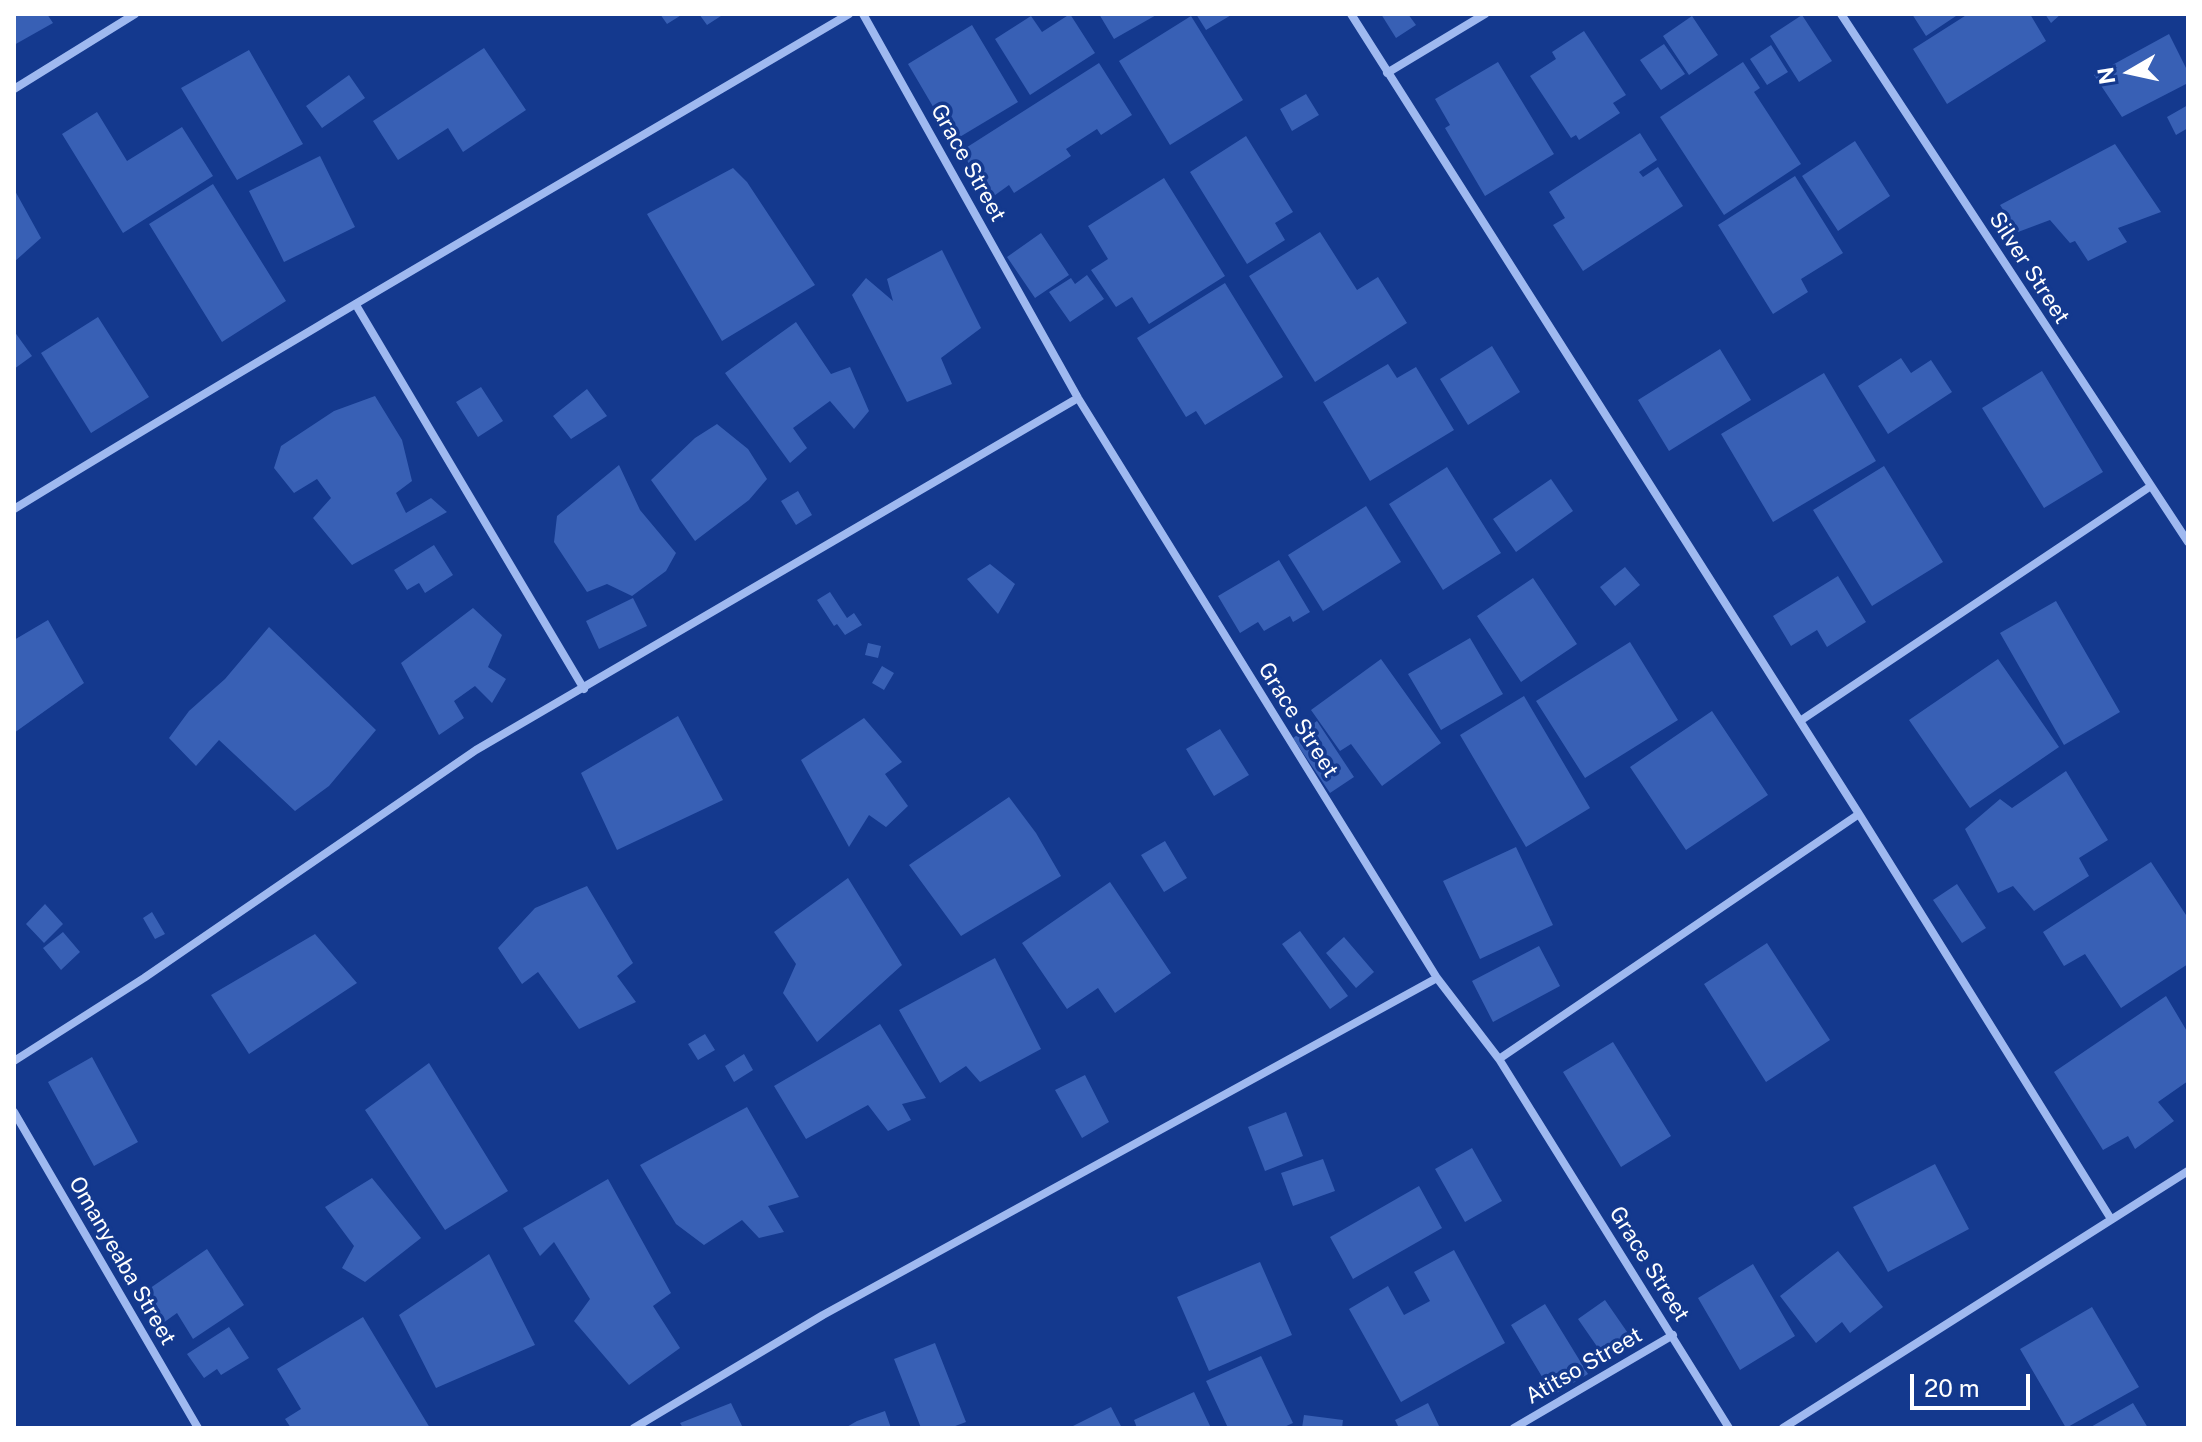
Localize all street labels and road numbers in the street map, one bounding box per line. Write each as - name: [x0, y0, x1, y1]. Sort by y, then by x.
- street label: Grace Street: [925, 100, 1011, 226]
- street label: Silver Street: [1983, 207, 2075, 329]
- street label: Grace Street: [1252, 658, 1344, 782]
- street label: Omanyeaba Street: [63, 1172, 181, 1350]
- street label: Grace Street: [1603, 1202, 1695, 1326]
- street label: Atitso Street: [1521, 1322, 1647, 1410]

